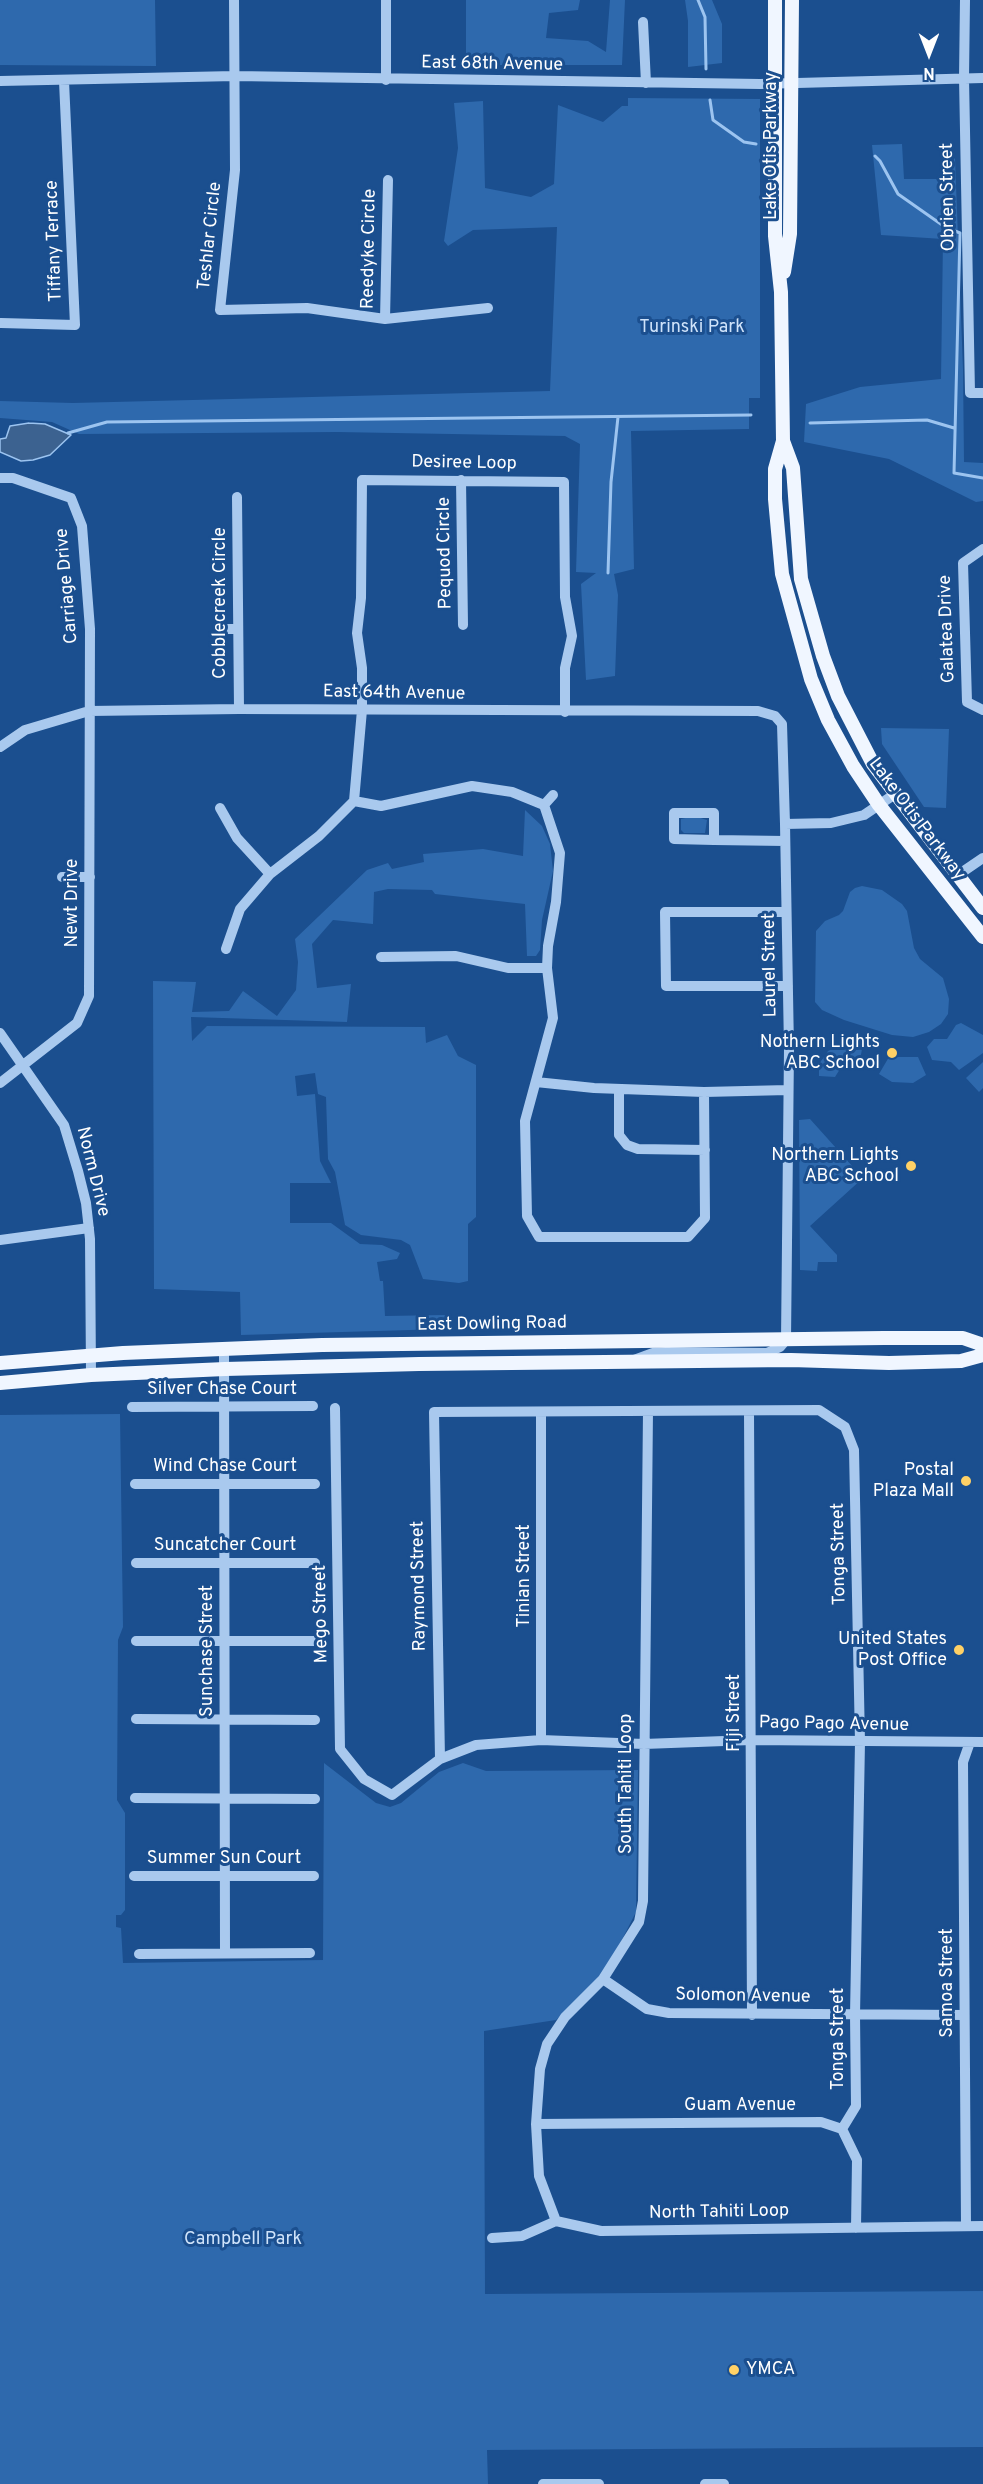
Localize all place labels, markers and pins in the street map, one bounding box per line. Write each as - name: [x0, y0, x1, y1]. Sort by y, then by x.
- place label: Nothern Lights ABC School: [760, 1032, 880, 1074]
- marker: Nothern Lights ABC School: [885, 1046, 899, 1060]
- place label: Northern Lights ABC School: [771, 1145, 899, 1188]
- marker: Northern Lights ABC School: [904, 1159, 918, 1173]
- place label: Postal Plaza Mall: [873, 1460, 954, 1502]
- marker: Postal Plaza Mall: [959, 1474, 973, 1488]
- place label: United States Post Office: [838, 1629, 947, 1672]
- marker: United States Post Office: [952, 1643, 966, 1657]
- place label: YMCA: [746, 2359, 795, 2381]
- marker: YMCA: [727, 2363, 741, 2377]

